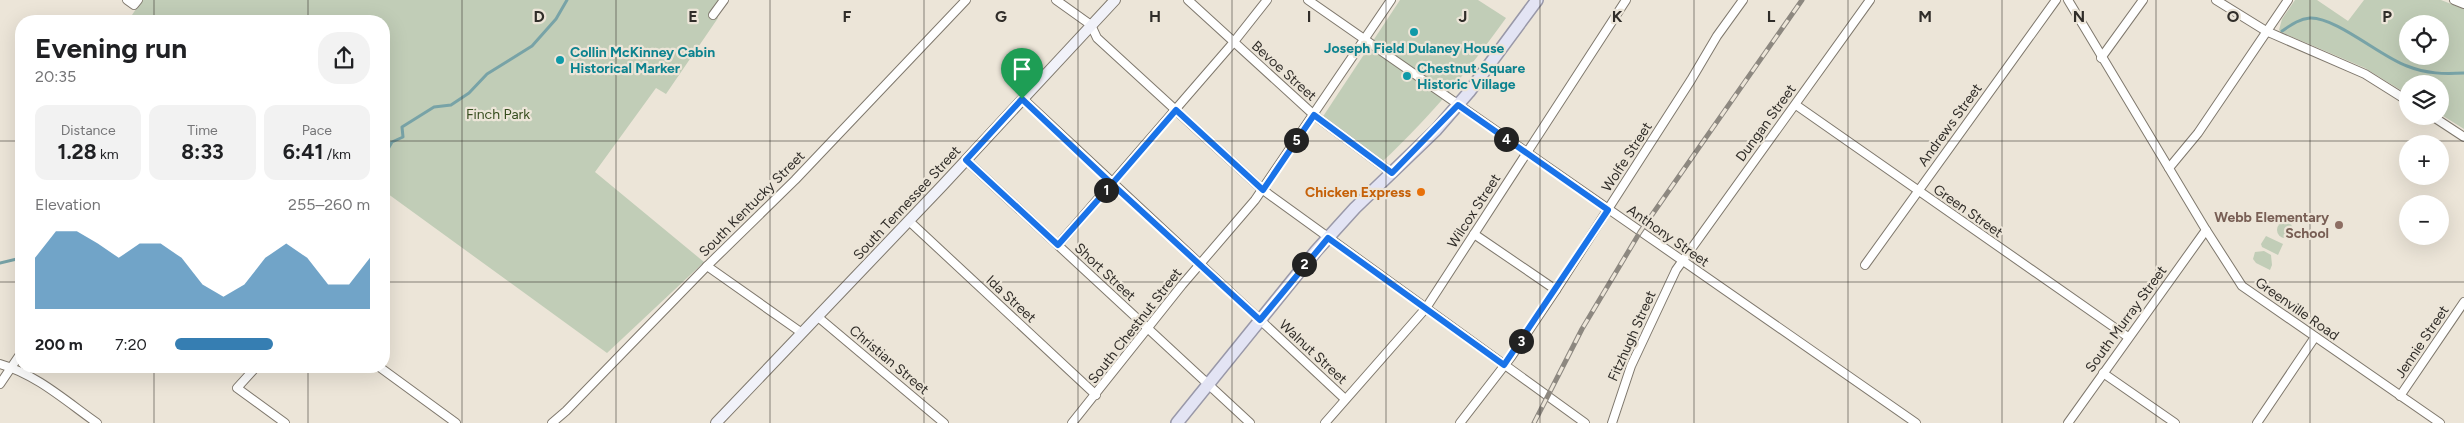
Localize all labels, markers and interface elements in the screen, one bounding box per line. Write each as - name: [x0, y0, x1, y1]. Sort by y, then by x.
- text: D: [533, 7, 545, 26]
- text: E: [688, 7, 698, 26]
- text: F: [843, 7, 852, 26]
- text: G: [995, 7, 1007, 26]
- text: H: [1149, 7, 1161, 26]
- text: I: [1307, 7, 1311, 26]
- text: J: [1459, 7, 1467, 26]
- text: K: [1612, 7, 1623, 26]
- text: L: [1767, 7, 1776, 26]
- text: M: [1918, 7, 1932, 26]
- text: N: [2073, 7, 2085, 26]
- text: O: [2227, 7, 2240, 26]
- text: P: [2382, 7, 2392, 26]
- map controls: [2399, 15, 2449, 245]
- button: locate: [2399, 15, 2449, 65]
- marker: Joseph Field Dulaney House: [1408, 26, 1420, 38]
- text: Evening run: [35, 31, 187, 65]
- button: share: [318, 32, 370, 84]
- street label: Bevoe Street: [1248, 37, 1320, 105]
- place label: Joseph Field Dulaney House: [1324, 40, 1504, 57]
- place label: Collin McKinney Cabin Historical Marker: [570, 44, 715, 77]
- pin: [1001, 48, 1043, 99]
- marker: Collin McKinney Cabin Historical Marker: [554, 54, 566, 66]
- icon: arrive: [1008, 55, 1036, 83]
- place label: Chestnut Square Historic Village: [1417, 60, 1525, 93]
- text: 20:35: [35, 67, 76, 86]
- marker: Chestnut Square Historic Village: [1401, 70, 1413, 82]
- button: layers: [2399, 75, 2449, 125]
- street label: Andrews Street: [1914, 80, 1986, 170]
- street label: Dungan Street: [1732, 81, 1800, 165]
- park label: Finch Park: [466, 106, 530, 123]
- street label: Wolfe Street: [1598, 119, 1656, 195]
- text: Distance: [61, 122, 116, 139]
- text: Time: [187, 122, 218, 139]
- text: Pace: [302, 122, 332, 139]
- pin: 4: [1494, 126, 1518, 152]
- pin: 5: [1284, 128, 1308, 152]
- text: 4: [1502, 131, 1511, 148]
- text: 5: [1292, 132, 1301, 149]
- button: +: [2399, 135, 2449, 185]
- text: 1.28: [58, 139, 97, 164]
- text: 8:33: [181, 139, 224, 164]
- text: 6:41: [283, 139, 323, 164]
- street label: South Tennessee Street: [850, 142, 964, 264]
- text: km: [97, 146, 119, 163]
- text: /km: [323, 146, 351, 163]
- street label: South Kentucky Street: [696, 148, 808, 260]
- street label: Wilcox Street: [1444, 171, 1504, 251]
- pin: 1: [1094, 178, 1118, 202]
- street label: Green Street: [1930, 181, 2006, 241]
- text: 1: [1104, 182, 1109, 199]
- place label: Chicken Express: [1305, 184, 1411, 201]
- marker: Chicken Express: [1415, 186, 1427, 198]
- text: Elevation: [35, 195, 101, 214]
- text: 255–260 m: [288, 195, 370, 214]
- button: −: [2399, 195, 2449, 245]
- street label: Anthony Street: [1624, 201, 1712, 271]
- place label: Webb Elementary School: [2214, 209, 2330, 242]
- marker: Webb Elementary School: [2333, 219, 2345, 231]
- street label: Short Street: [1071, 239, 1139, 305]
- pin: 2: [1292, 252, 1316, 276]
- text: 2: [1300, 256, 1309, 273]
- street label: South Murray Street: [2082, 263, 2170, 375]
- street label: South Chestnut Street: [1085, 265, 1185, 387]
- street label: Ida Street: [983, 272, 1039, 326]
- street label: Greenville Road: [2252, 274, 2342, 344]
- street label: Fitzhugh Street: [1604, 288, 1660, 384]
- street label: Jennie Street: [2391, 302, 2453, 382]
- street label: Walnut Street: [1276, 316, 1350, 388]
- street label: Christian Street: [846, 322, 932, 398]
- pin: 3: [1508, 328, 1534, 354]
- text: 3: [1518, 333, 1525, 350]
- text: 200 m: [35, 335, 83, 354]
- text: 7:20: [115, 335, 147, 354]

